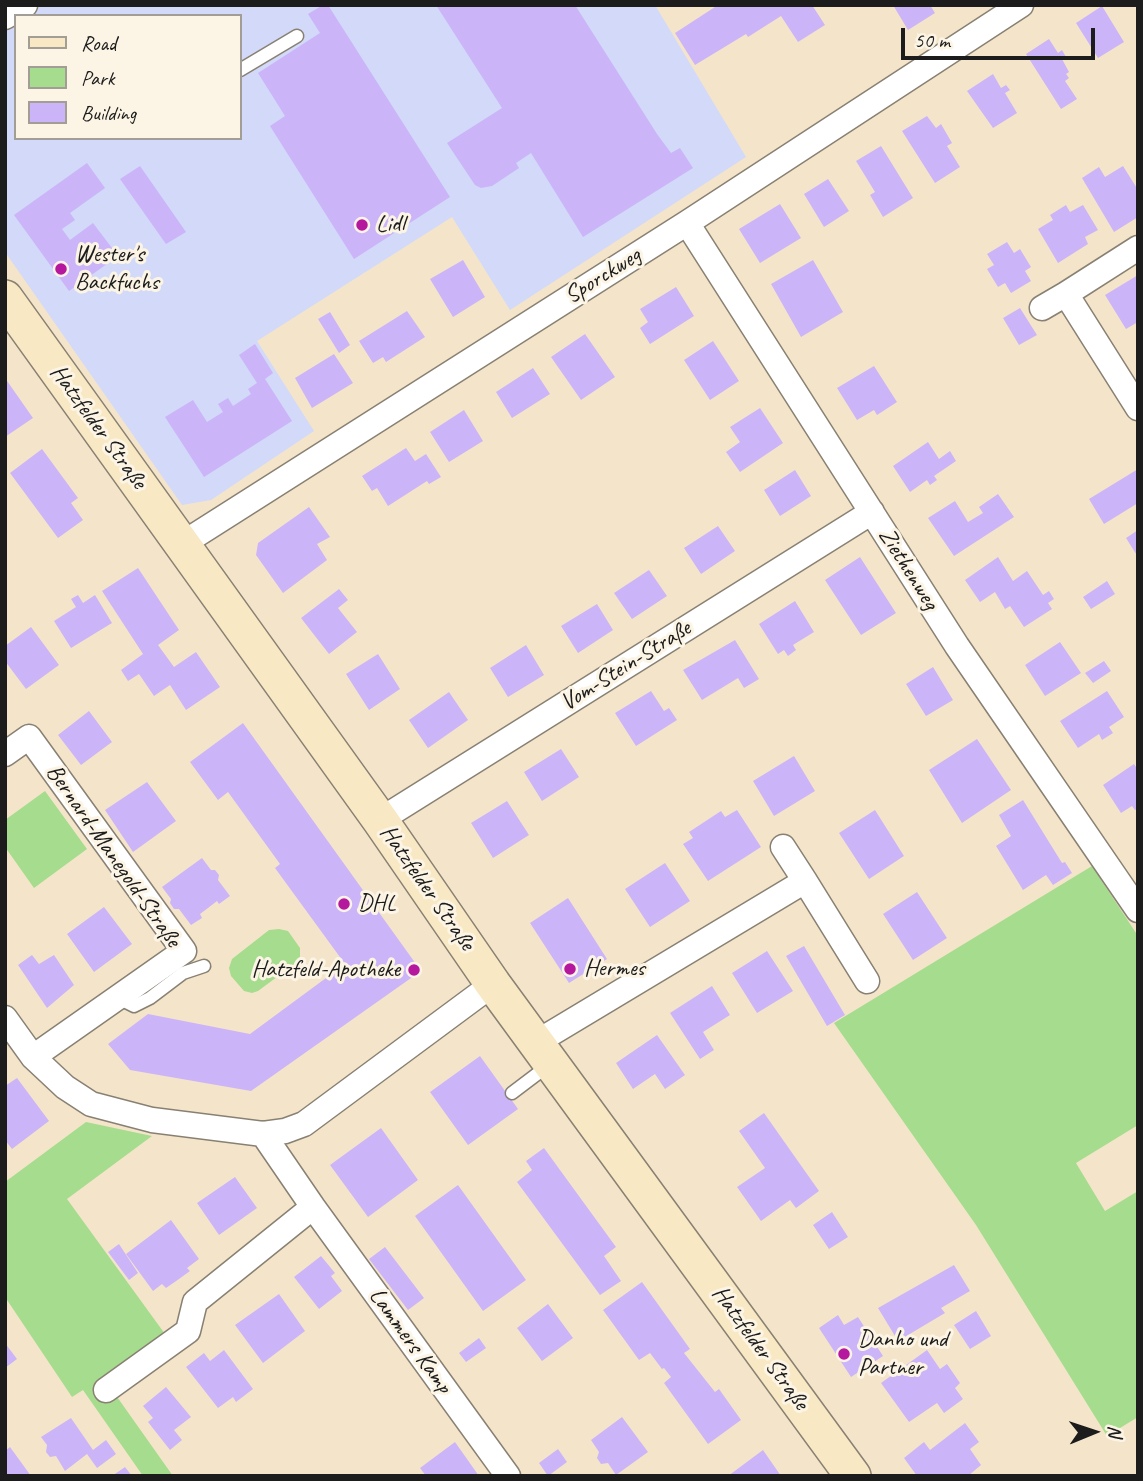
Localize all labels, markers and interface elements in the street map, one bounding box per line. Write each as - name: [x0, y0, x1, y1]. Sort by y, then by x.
- legend: [14, 14, 242, 140]
- scale bar: [905, 14, 1099, 58]
- text: 50 m: [914, 27, 950, 53]
- text: Road: [81, 30, 116, 56]
- text: Park: [81, 65, 114, 91]
- text: Building: [81, 100, 136, 126]
- place label: Lidl: [376, 211, 404, 239]
- marker: Lidl: [354, 217, 370, 233]
- place label: Wester's Backfuchs: [75, 241, 159, 297]
- street label: Sporckweg: [560, 241, 646, 311]
- marker: Wester's Backfuchs: [53, 261, 69, 277]
- street label: Hatzfelder Straße: [43, 359, 153, 495]
- street label: Ziethenweg: [872, 523, 944, 615]
- street label: Vom-Stein-Straße: [555, 614, 697, 718]
- street label: Bernard-Manegold-Straße: [39, 759, 187, 953]
- street label: Hatzfelder Straße: [373, 820, 481, 956]
- place label: DHL: [358, 890, 396, 918]
- marker: DHL: [336, 896, 352, 912]
- place label: Hermes: [584, 955, 645, 983]
- place label: Hatzfeld-Apotheke: [252, 956, 400, 984]
- marker: Hermes: [562, 961, 578, 977]
- marker: Hatzfeld-Apotheke: [406, 962, 422, 978]
- street label: Hatzfelder Straße: [705, 1280, 815, 1416]
- street label: Lammers Kamp: [362, 1283, 458, 1399]
- place label: Danho und Partner: [858, 1326, 947, 1382]
- marker: Danho und Partner: [836, 1346, 852, 1362]
- north arrow: [1059, 1397, 1129, 1467]
- text: N: [1103, 1425, 1127, 1438]

